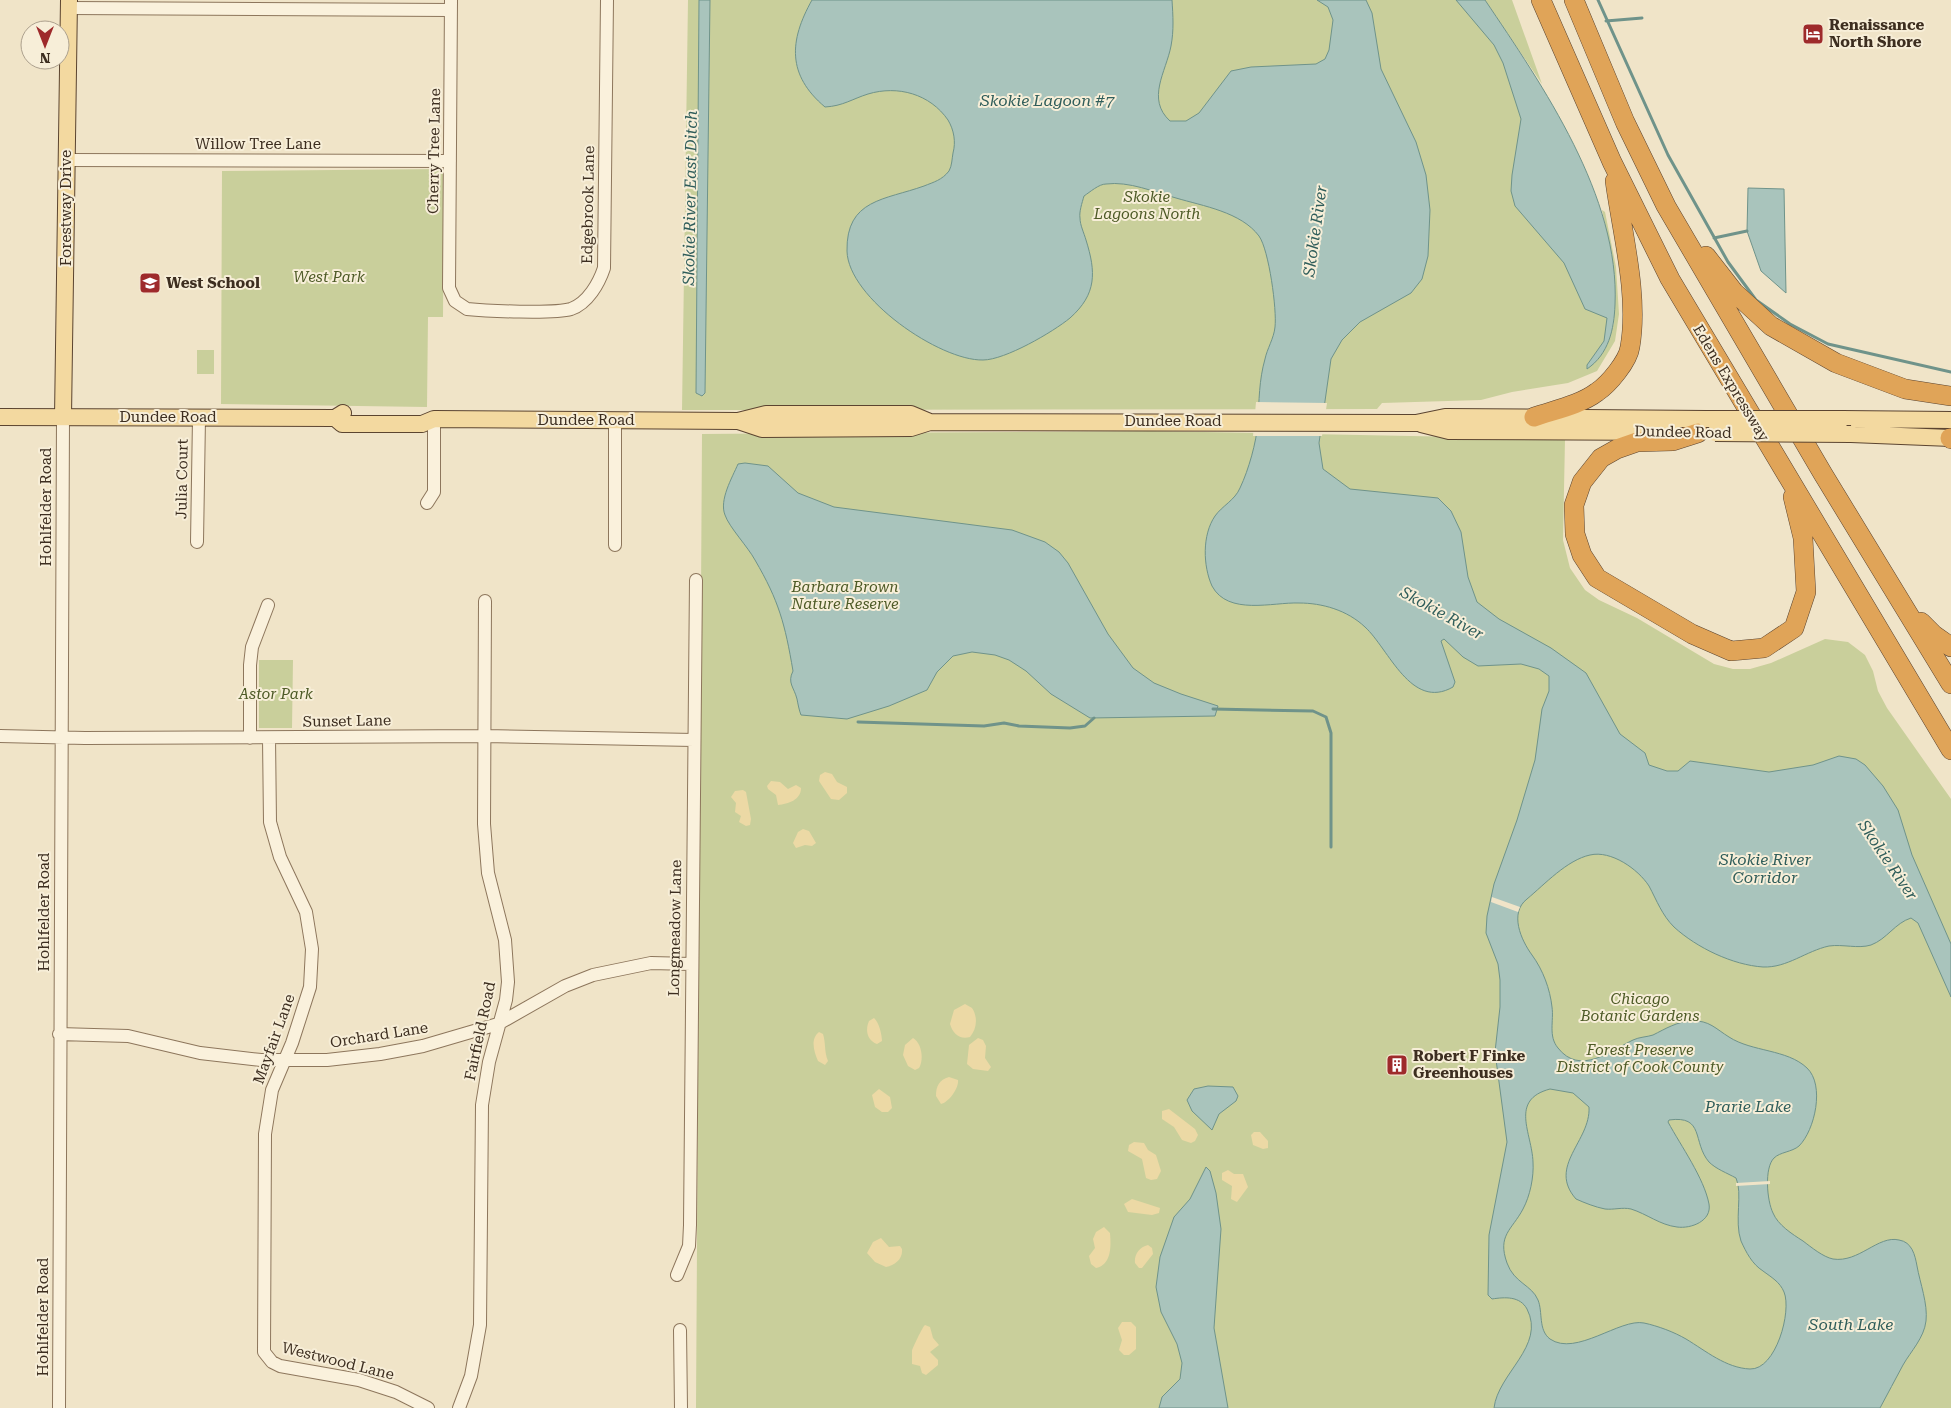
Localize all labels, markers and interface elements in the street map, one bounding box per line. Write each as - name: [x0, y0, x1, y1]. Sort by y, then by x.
- place label: Renaissance North Shore: [1829, 16, 1924, 51]
- north arrow: [20, 20, 70, 70]
- hotel icon: Renaissance North Shore: [1801, 22, 1825, 46]
- text: N: [39, 50, 50, 66]
- street label: Cherry Tree Lane: [424, 88, 444, 214]
- water label: Skokie Lagoon #7: [979, 91, 1115, 110]
- water label: Skokie River East Ditch: [679, 110, 701, 287]
- street label: Willow Tree Lane: [195, 135, 321, 153]
- street label: Edgebrook Lane: [578, 146, 598, 264]
- street label: Forestway Drive: [57, 150, 75, 266]
- water label: Skokie River: [1299, 184, 1331, 279]
- park label: Skokie Lagoons North: [1093, 188, 1200, 223]
- park label: West Park: [293, 268, 366, 286]
- school or university icon: West School: [138, 271, 162, 295]
- place label: West School: [166, 274, 260, 292]
- street label: Edens Expressway: [1689, 321, 1773, 445]
- street label: Dundee Road: [119, 408, 217, 426]
- street label: Dundee Road: [537, 411, 635, 429]
- street label: Dundee Road: [1124, 412, 1222, 430]
- street label: Dundee Road: [1634, 422, 1732, 442]
- street label: Julia Court: [172, 438, 192, 519]
- street label: Hohlfelder Road: [37, 447, 55, 566]
- park label: Barbara Brown Nature Reserve: [790, 578, 899, 613]
- water label: Skokie River: [1396, 582, 1487, 644]
- park label: Astor Park: [238, 685, 314, 703]
- street label: Sunset Lane: [303, 711, 391, 731]
- water label: Skokie River: [1854, 816, 1922, 904]
- water label: Skokie River Corridor: [1718, 850, 1811, 887]
- street label: Hohlfelder Road: [35, 852, 53, 971]
- street label: Longmeadow Lane: [665, 859, 685, 997]
- street label: Fairfield Road: [461, 980, 499, 1082]
- park label: Chicago Botanic Gardens: [1579, 990, 1700, 1025]
- street label: Mayfair Lane: [249, 991, 299, 1087]
- street label: Orchard Lane: [329, 1018, 429, 1052]
- park label: Forest Preserve District of Cook County: [1556, 1041, 1724, 1076]
- place label: Robert F Finke Greenhouses: [1413, 1047, 1525, 1082]
- building icon: Robert F Finke Greenhouses: [1385, 1053, 1409, 1077]
- water label: Prarie Lake: [1704, 1097, 1791, 1116]
- street label: Hohlfelder Road: [34, 1257, 52, 1376]
- water label: South Lake: [1808, 1315, 1893, 1334]
- street label: Westwood Lane: [280, 1338, 396, 1384]

